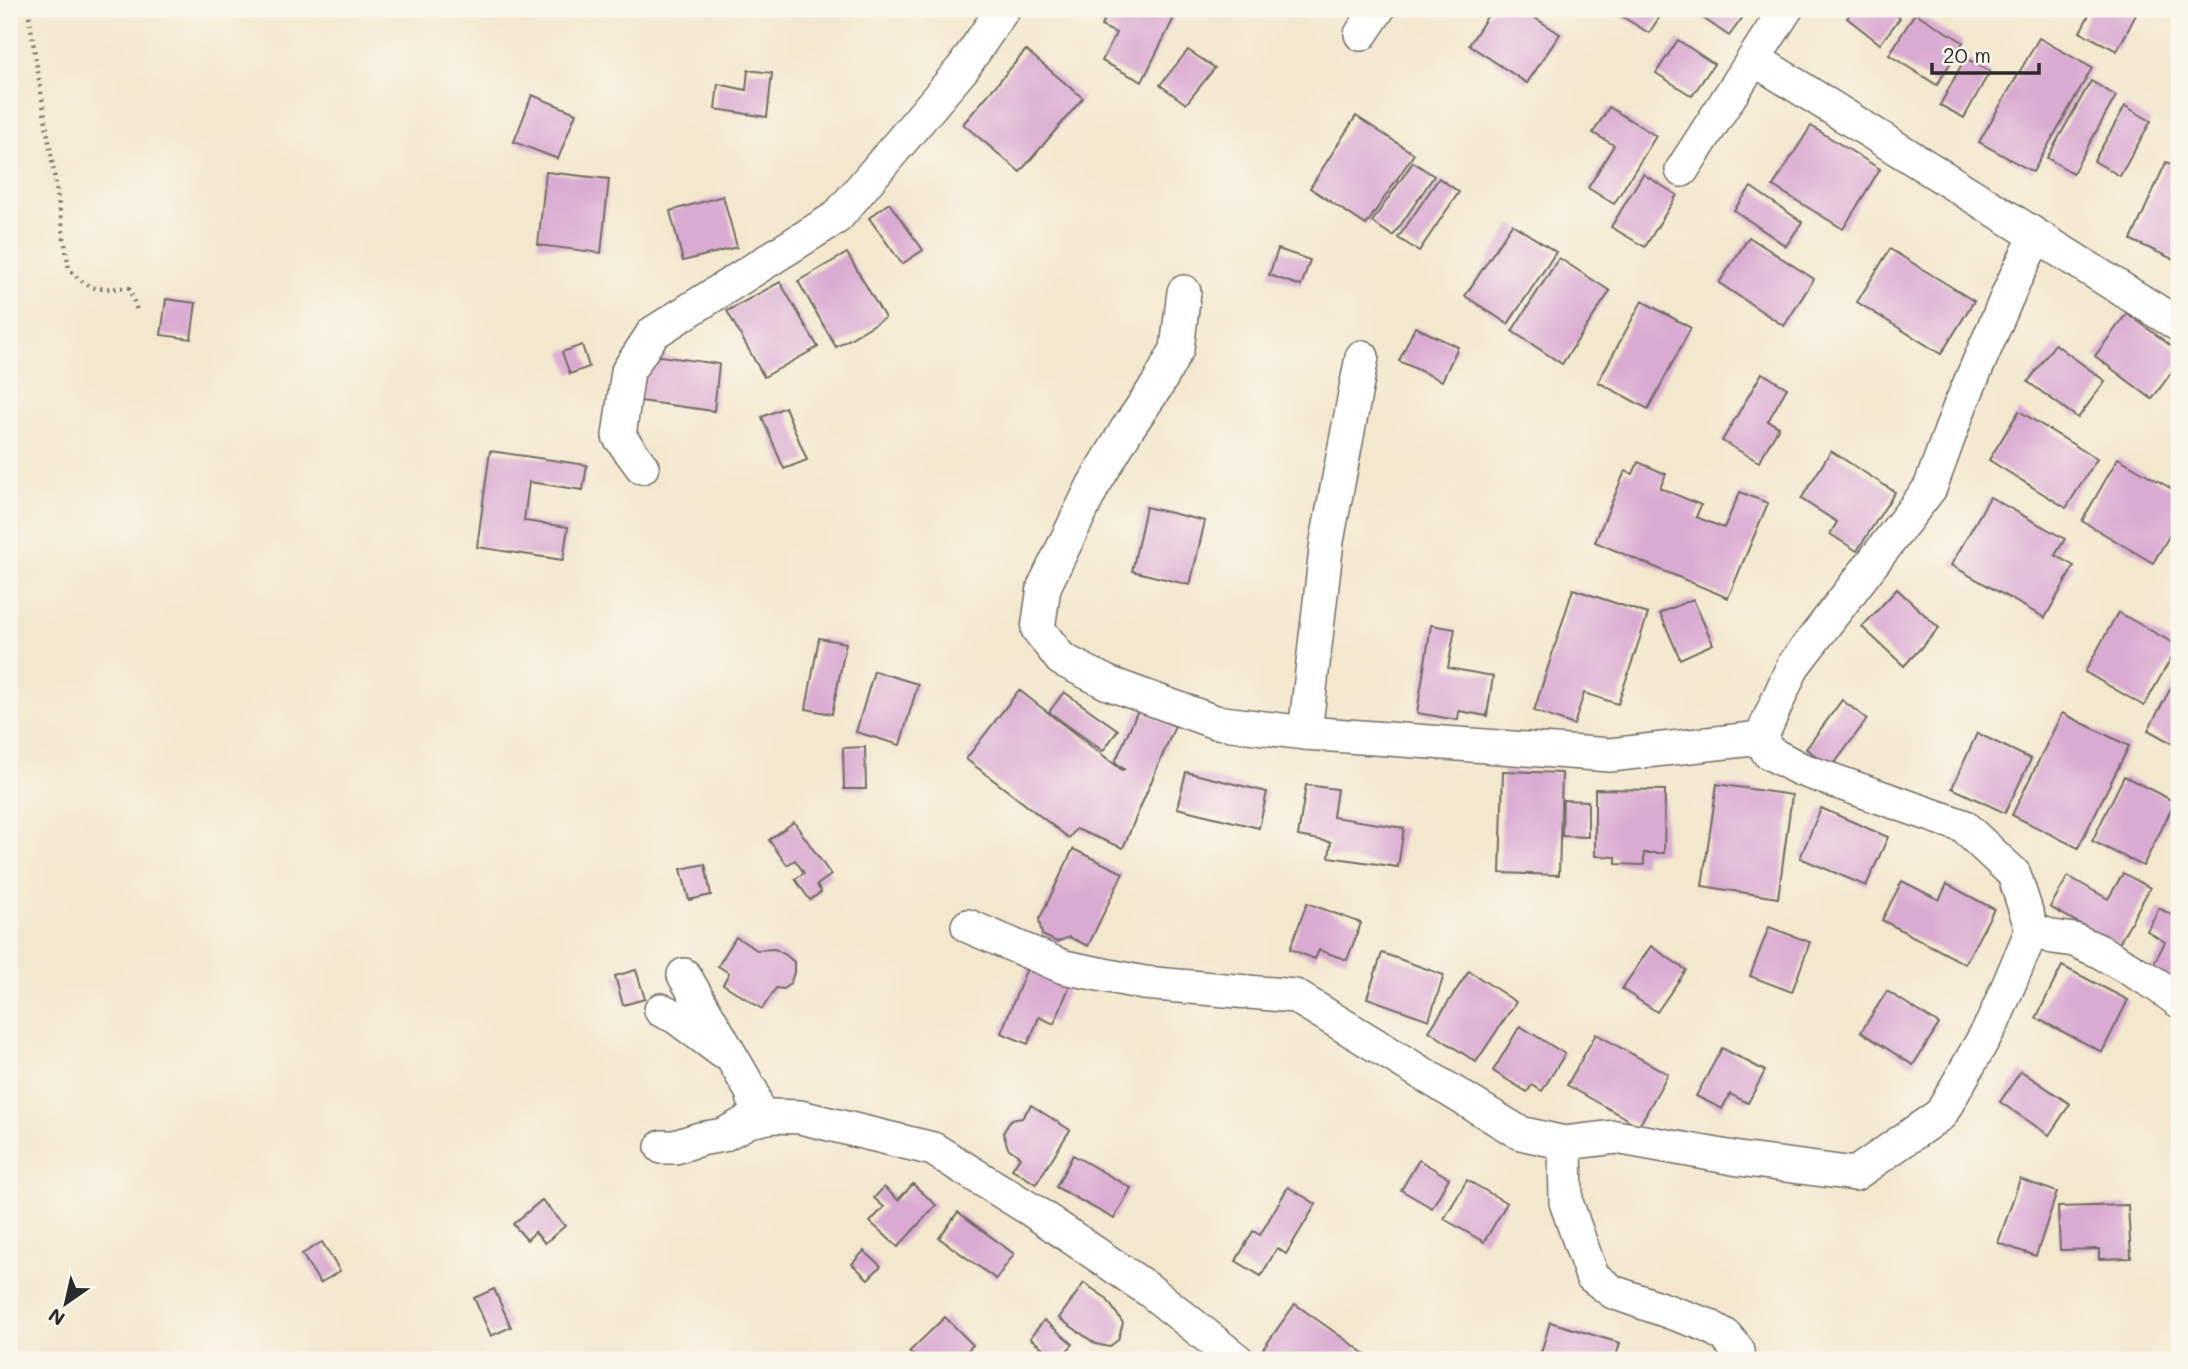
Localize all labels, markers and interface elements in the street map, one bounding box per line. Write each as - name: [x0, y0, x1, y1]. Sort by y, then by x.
- scale bar: [1932, 32, 2039, 76]
- text: 20 m: [1943, 41, 1991, 68]
- north arrow: [32, 1268, 102, 1338]
- text: N: [43, 1303, 69, 1332]

